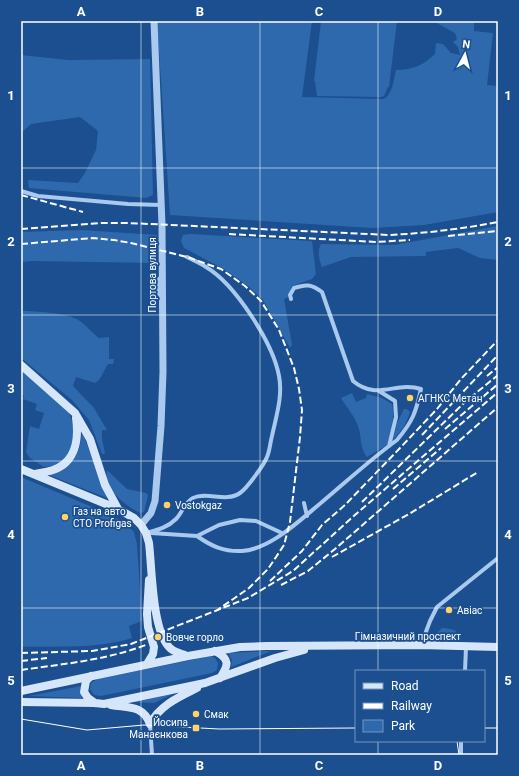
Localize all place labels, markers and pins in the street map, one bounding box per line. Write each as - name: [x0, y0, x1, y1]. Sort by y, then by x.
- marker: АГНКС Метан: [405, 393, 415, 403]
- place label: АГНКС Метан: [418, 393, 482, 404]
- marker: Vostokgaz: [162, 500, 172, 510]
- place label: Vostokgaz: [175, 500, 222, 511]
- place label: Газ на авто СТО Profigas: [73, 506, 132, 529]
- marker: Газ на авто СТО Profigas: [60, 512, 70, 522]
- marker: Авіас: [444, 605, 454, 615]
- place label: Авіас: [457, 605, 482, 616]
- marker: Вовче горло: [153, 632, 163, 642]
- place label: Вовче горло: [166, 632, 224, 643]
- marker: Смак: [191, 709, 201, 719]
- place label: Смак: [204, 709, 229, 720]
- place label: Йосипа Манаєнкова: [129, 716, 188, 740]
- marker: Йосипа Манаєнкова: [191, 723, 201, 733]

